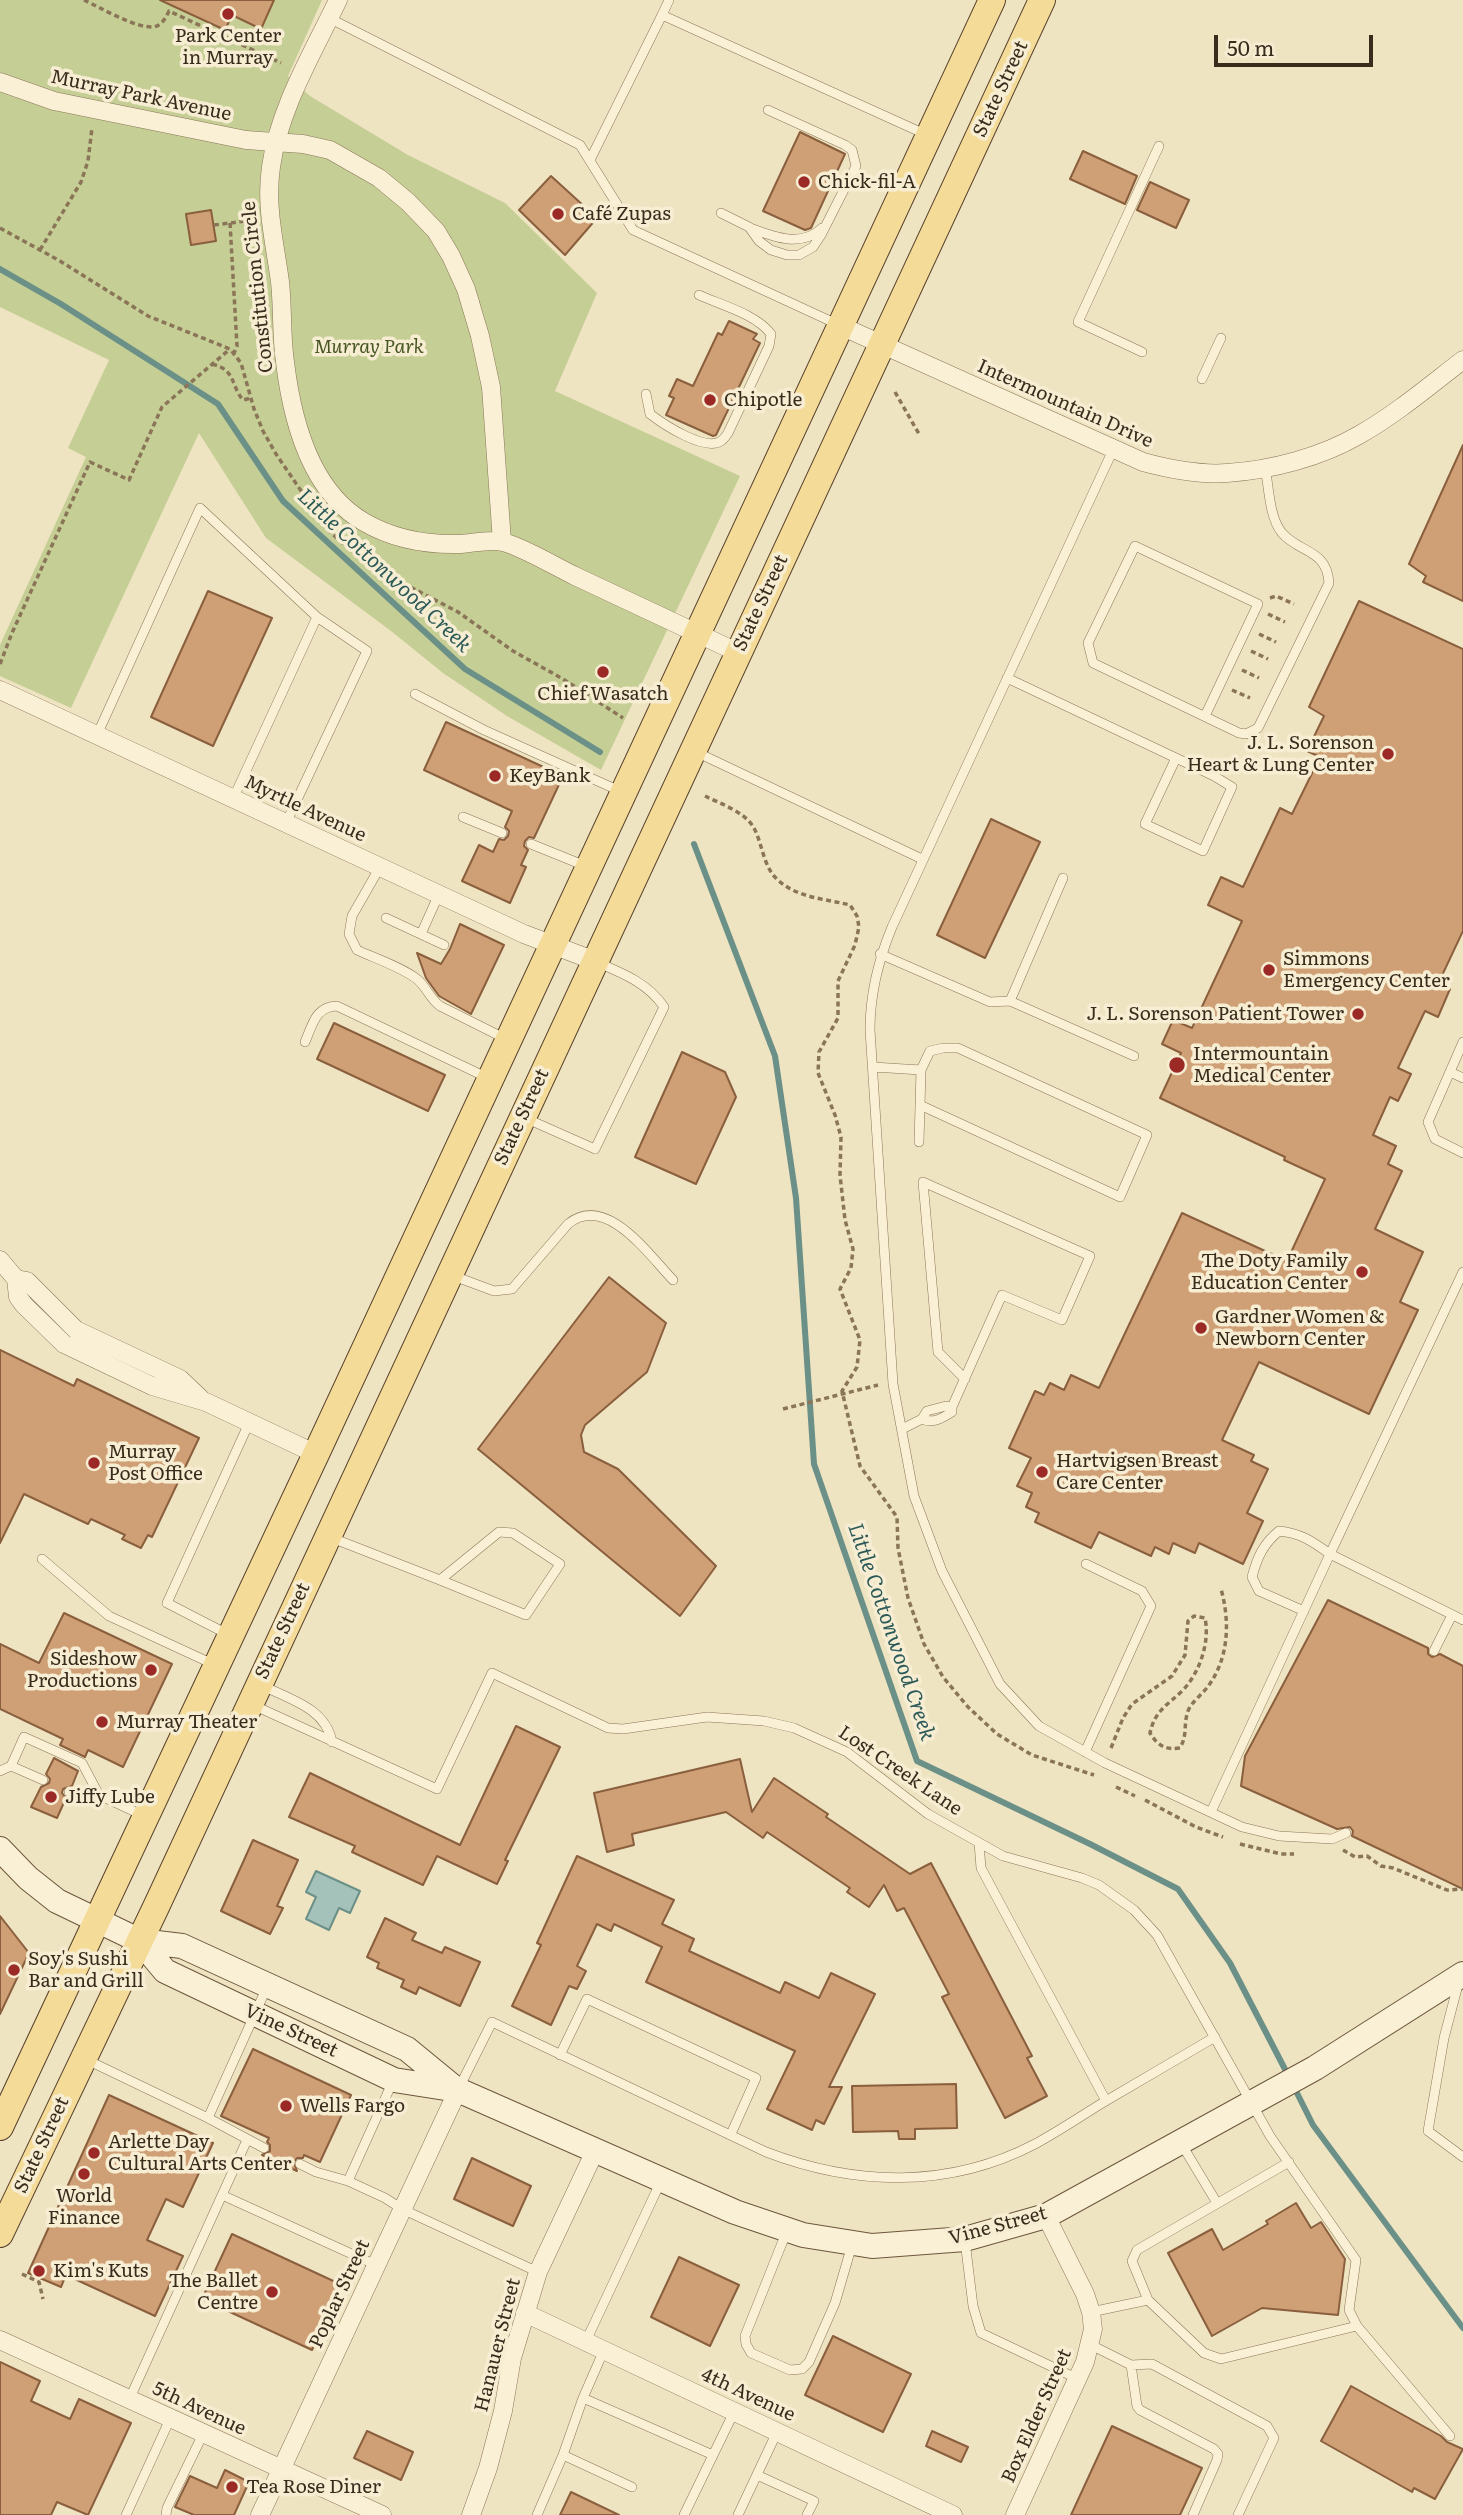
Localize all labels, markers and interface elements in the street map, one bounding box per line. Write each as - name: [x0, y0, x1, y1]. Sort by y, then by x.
- marker: Park Center in Murray: [220, 6, 236, 22]
- scale bar: [1218, 21, 1377, 65]
- place label: Park Center in Murray: [175, 25, 281, 69]
- text: 50 m: [1227, 31, 1274, 62]
- street label: State Street: [969, 37, 1033, 141]
- street label: Murray Park Avenue: [49, 66, 233, 126]
- place label: Chick-fil-A: [818, 171, 916, 193]
- marker: Chick-fil-A: [796, 174, 812, 190]
- street label: Constitution Circle: [238, 200, 278, 374]
- place label: Café Zupas: [572, 203, 671, 225]
- marker: Café Zupas: [550, 206, 566, 222]
- park label: Murray Park: [314, 336, 424, 358]
- street label: Intermountain Drive: [974, 355, 1156, 453]
- place label: Chipotle: [724, 389, 802, 411]
- marker: Chipotle: [702, 392, 718, 408]
- water label: Little Cottonwood Creek: [292, 484, 476, 658]
- street label: State Street: [729, 551, 793, 655]
- marker: Chief Wasatch: [595, 664, 611, 680]
- place label: Chief Wasatch: [537, 683, 669, 705]
- place label: J. L. Sorenson Heart & Lung Center: [1187, 732, 1374, 776]
- marker: J. L. Sorenson Heart & Lung Center: [1380, 746, 1396, 762]
- place label: KeyBank: [509, 765, 590, 787]
- marker: KeyBank: [487, 768, 503, 784]
- street label: Myrtle Avenue: [241, 771, 369, 847]
- place label: Simmons Emergency Center: [1283, 948, 1450, 992]
- marker: Simmons Emergency Center: [1261, 962, 1277, 978]
- place label: J. L. Sorenson Patient Tower: [1087, 1003, 1344, 1025]
- marker: J. L. Sorenson Patient Tower: [1350, 1006, 1366, 1022]
- place label: Intermountain Medical Center: [1193, 1043, 1331, 1087]
- marker: Intermountain Medical Center: [1167, 1055, 1187, 1075]
- street label: State Street: [490, 1065, 554, 1169]
- place label: The Doty Family Education Center: [1191, 1250, 1348, 1294]
- marker: The Doty Family Education Center: [1354, 1264, 1370, 1280]
- place label: Gardner Women & Newborn Center: [1215, 1306, 1384, 1350]
- marker: Gardner Women & Newborn Center: [1193, 1320, 1209, 1336]
- place label: Murray Post Office: [108, 1441, 203, 1485]
- place label: Hartvigsen Breast Care Center: [1056, 1450, 1218, 1494]
- marker: Murray Post Office: [86, 1455, 102, 1471]
- marker: Hartvigsen Breast Care Center: [1034, 1464, 1050, 1480]
- water label: Little Cottonwood Creek: [842, 1520, 940, 1744]
- street label: State Street: [251, 1579, 315, 1683]
- place label: Sideshow Productions: [27, 1648, 137, 1692]
- marker: Sideshow Productions: [143, 1662, 159, 1678]
- place label: Murray Theater: [116, 1711, 257, 1733]
- marker: Murray Theater: [94, 1714, 110, 1730]
- street label: Lost Creek Lane: [834, 1721, 966, 1821]
- place label: Jiffy Lube: [65, 1786, 155, 1808]
- marker: Jiffy Lube: [43, 1789, 59, 1805]
- place label: Soy's Sushi Bar and Grill: [28, 1948, 144, 1992]
- marker: Soy's Sushi Bar and Grill: [6, 1962, 22, 1978]
- street label: Vine Street: [241, 1999, 341, 2063]
- street label: State Street: [10, 2093, 74, 2197]
- place label: Wells Fargo: [300, 2095, 405, 2117]
- marker: Wells Fargo: [278, 2098, 294, 2114]
- place label: Arlette Day Cultural Arts Center: [108, 2131, 292, 2175]
- marker: Arlette Day Cultural Arts Center: [86, 2145, 102, 2161]
- marker: World Finance: [76, 2166, 92, 2182]
- place label: World Finance: [48, 2185, 120, 2229]
- street label: Vine Street: [946, 2202, 1050, 2250]
- street label: Poplar Street: [305, 2236, 375, 2352]
- place label: Kim's Kuts: [53, 2260, 148, 2282]
- marker: Kim's Kuts: [31, 2263, 47, 2279]
- place label: The Ballet Centre: [168, 2270, 258, 2314]
- street label: Hanauer Street: [470, 2276, 526, 2414]
- marker: The Ballet Centre: [264, 2284, 280, 2300]
- street label: Box Elder Street: [997, 2345, 1077, 2487]
- street label: 4th Avenue: [697, 2363, 799, 2427]
- street label: 5th Avenue: [149, 2377, 249, 2441]
- place label: Tea Rose Diner: [246, 2476, 381, 2498]
- marker: Tea Rose Diner: [224, 2479, 240, 2495]

